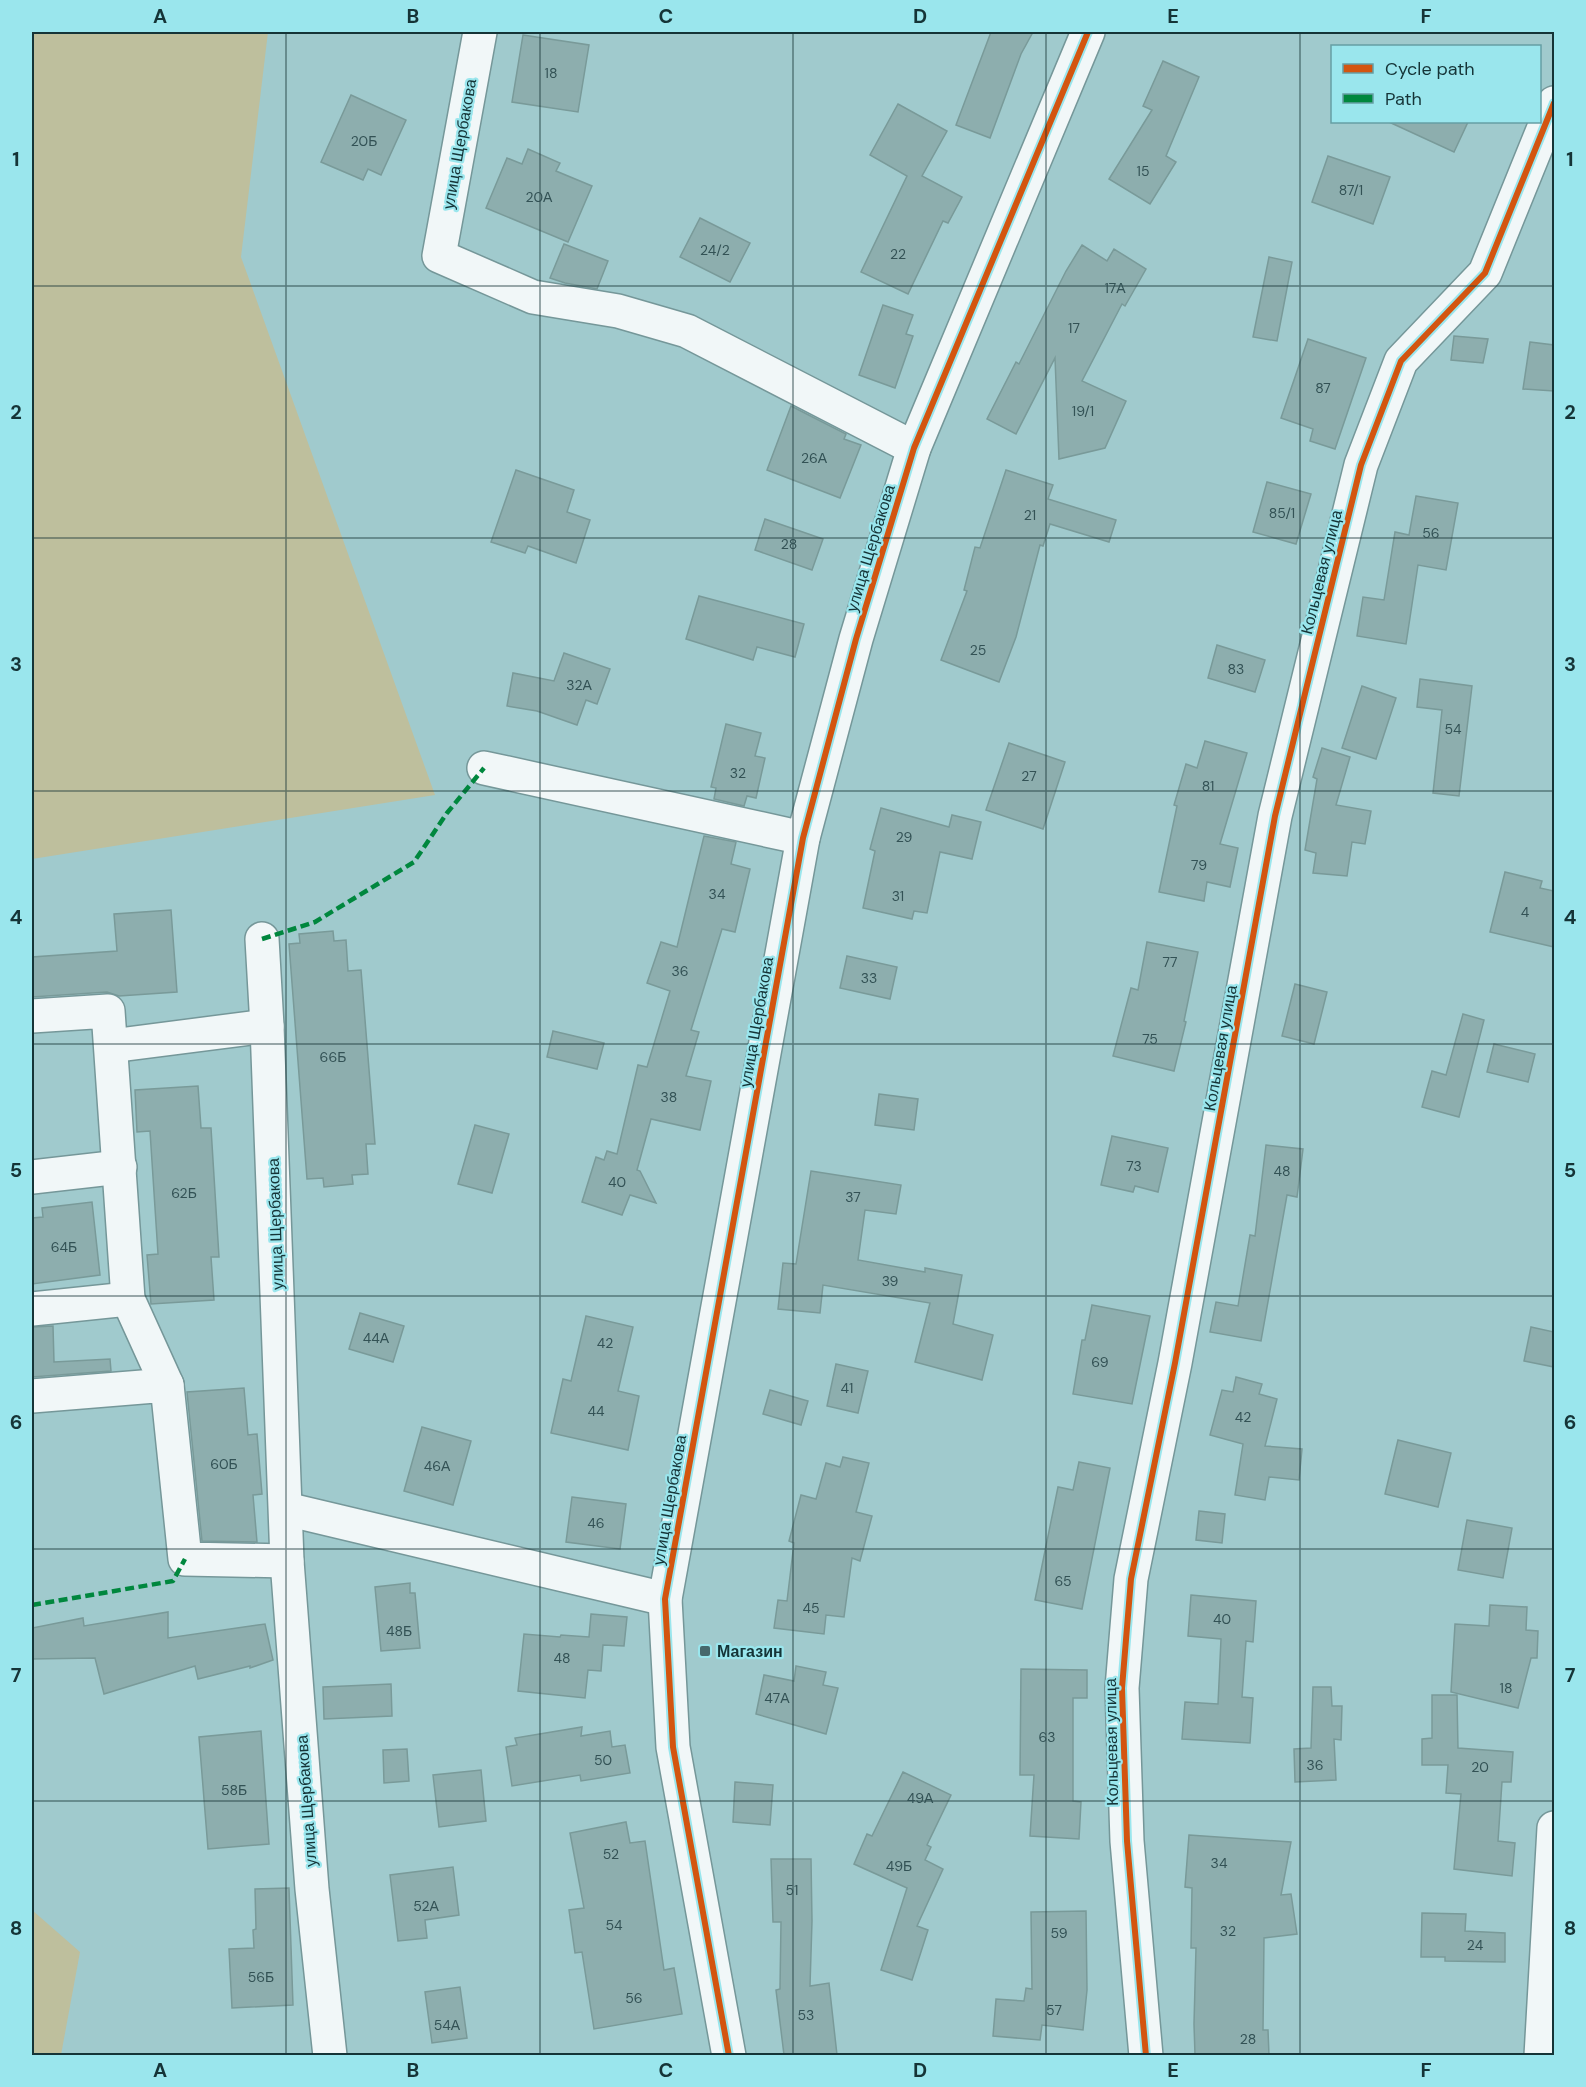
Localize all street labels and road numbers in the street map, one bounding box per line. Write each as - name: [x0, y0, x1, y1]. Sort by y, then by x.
- street label: улица Щербакова: [438, 77, 481, 211]
- street label: улица Щербакова: [841, 482, 900, 614]
- street label: Кольцевая улица: [1296, 508, 1347, 637]
- street label: улица Щербакова: [735, 955, 778, 1089]
- street label: Кольцевая улица: [1199, 983, 1242, 1113]
- street label: улица Щербакова: [263, 1158, 288, 1290]
- street label: улица Щербакова: [648, 1433, 691, 1567]
- street label: Кольцевая улица: [1100, 1678, 1123, 1806]
- street label: улица Щербакова: [291, 1734, 322, 1868]

